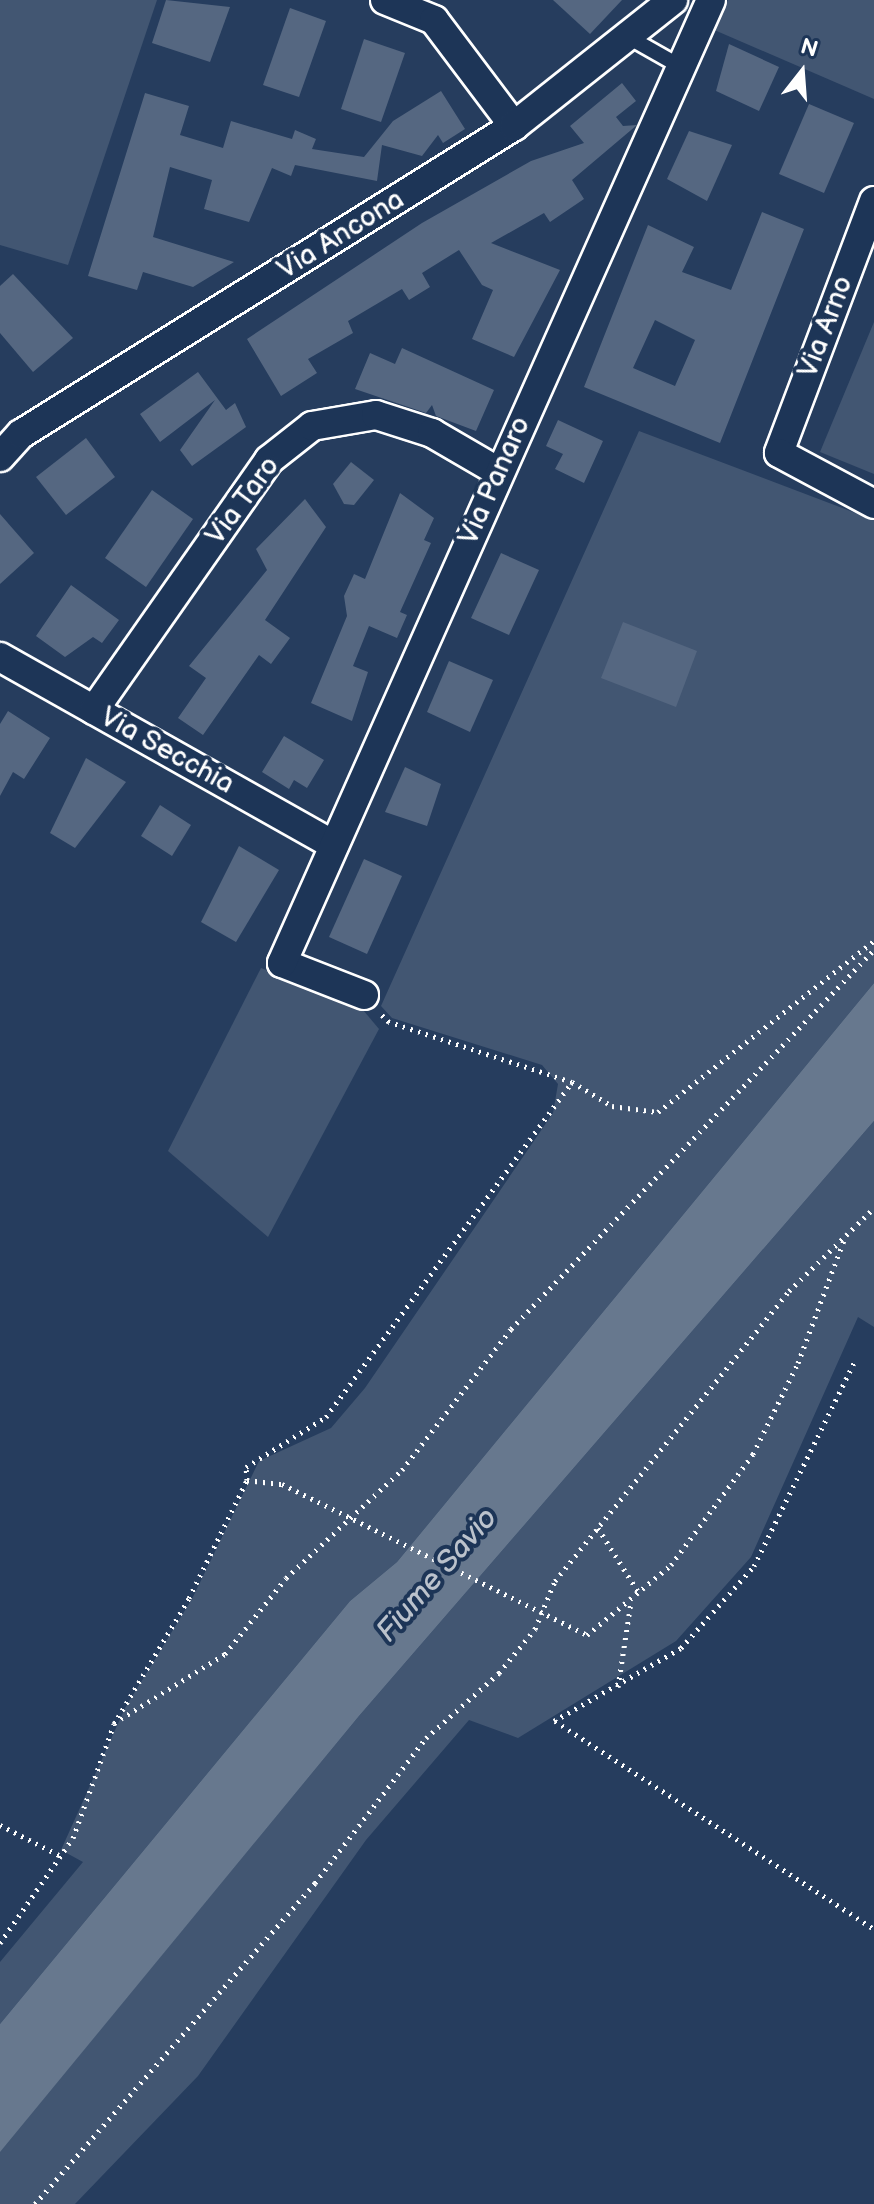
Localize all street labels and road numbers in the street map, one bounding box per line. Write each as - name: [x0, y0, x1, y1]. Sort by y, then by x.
- street label: Via Ancona: [272, 183, 410, 287]
- street label: Via Arno: [791, 271, 861, 383]
- street label: Via Panaro: [452, 412, 538, 550]
- street label: Via Taro: [199, 450, 287, 552]
- street label: Via Secchia: [94, 700, 240, 802]

